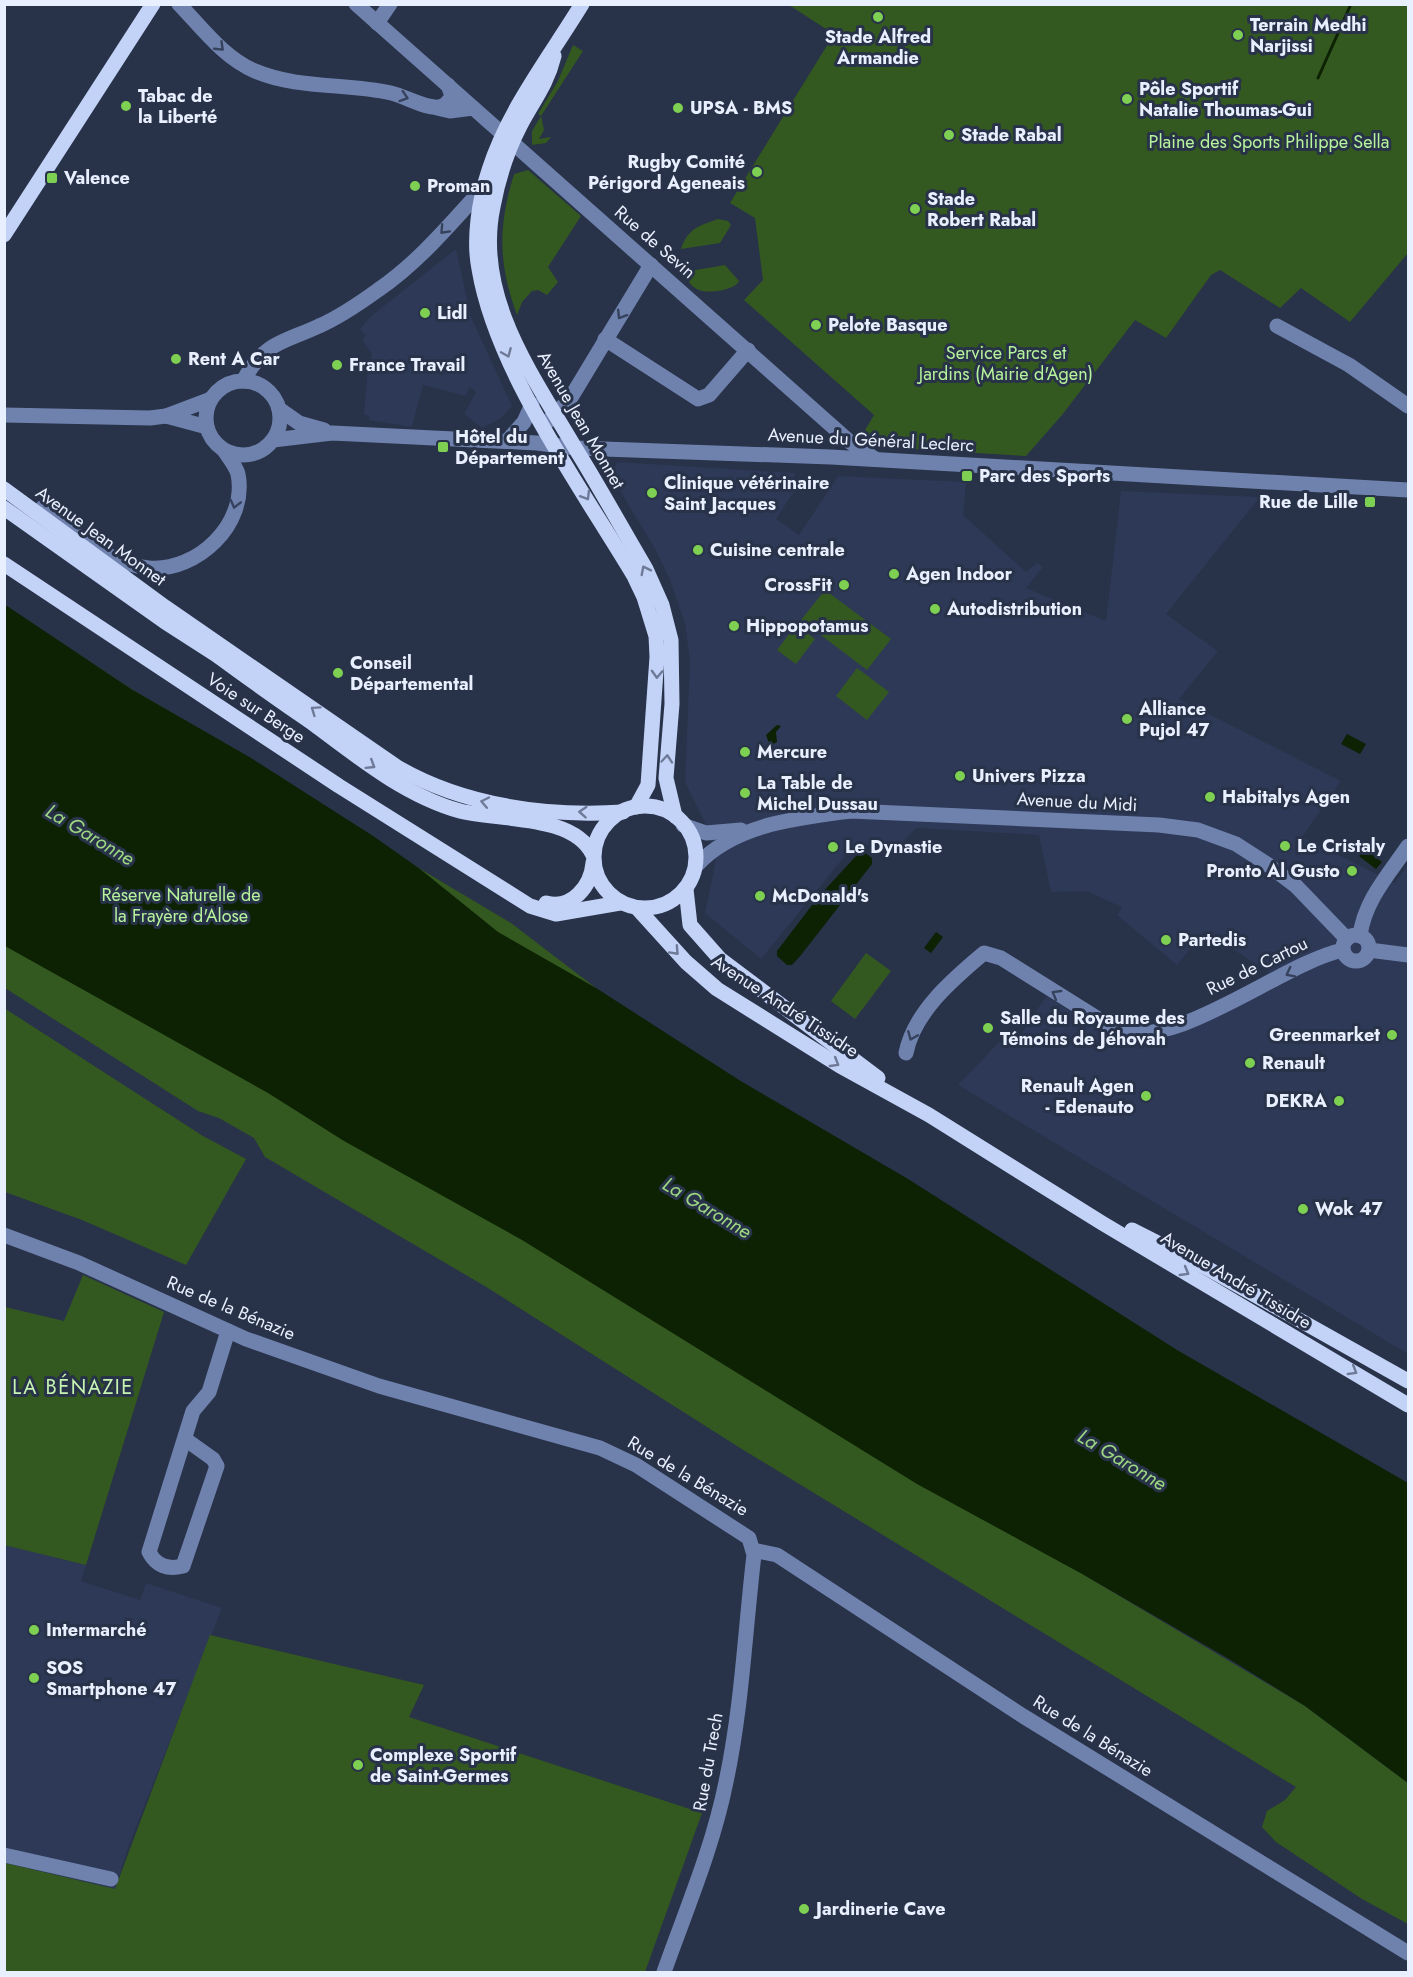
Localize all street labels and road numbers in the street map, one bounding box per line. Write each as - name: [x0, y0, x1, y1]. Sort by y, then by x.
- street label: Rue de Sevin: [609, 199, 701, 285]
- street label: Avenue Jean Monnet: [531, 346, 631, 494]
- street label: Avenue du Général Leclerc: [767, 422, 975, 458]
- street label: Avenue Jean Monnet: [30, 480, 172, 593]
- street label: Voie sur Berge: [202, 666, 310, 750]
- street label: Avenue du Midi: [1016, 786, 1138, 818]
- street label: Rue de Cartou: [1202, 930, 1312, 1002]
- street label: Avenue André Tissidre: [706, 948, 864, 1064]
- street label: Avenue André Tissidre: [1156, 1225, 1316, 1335]
- street label: Rue de la Bénazie: [163, 1269, 299, 1347]
- street label: Rue de la Bénazie: [623, 1430, 753, 1522]
- street label: Rue de la Bénazie: [1028, 1689, 1158, 1783]
- street label: Rue du Trech: [687, 1711, 729, 1813]

